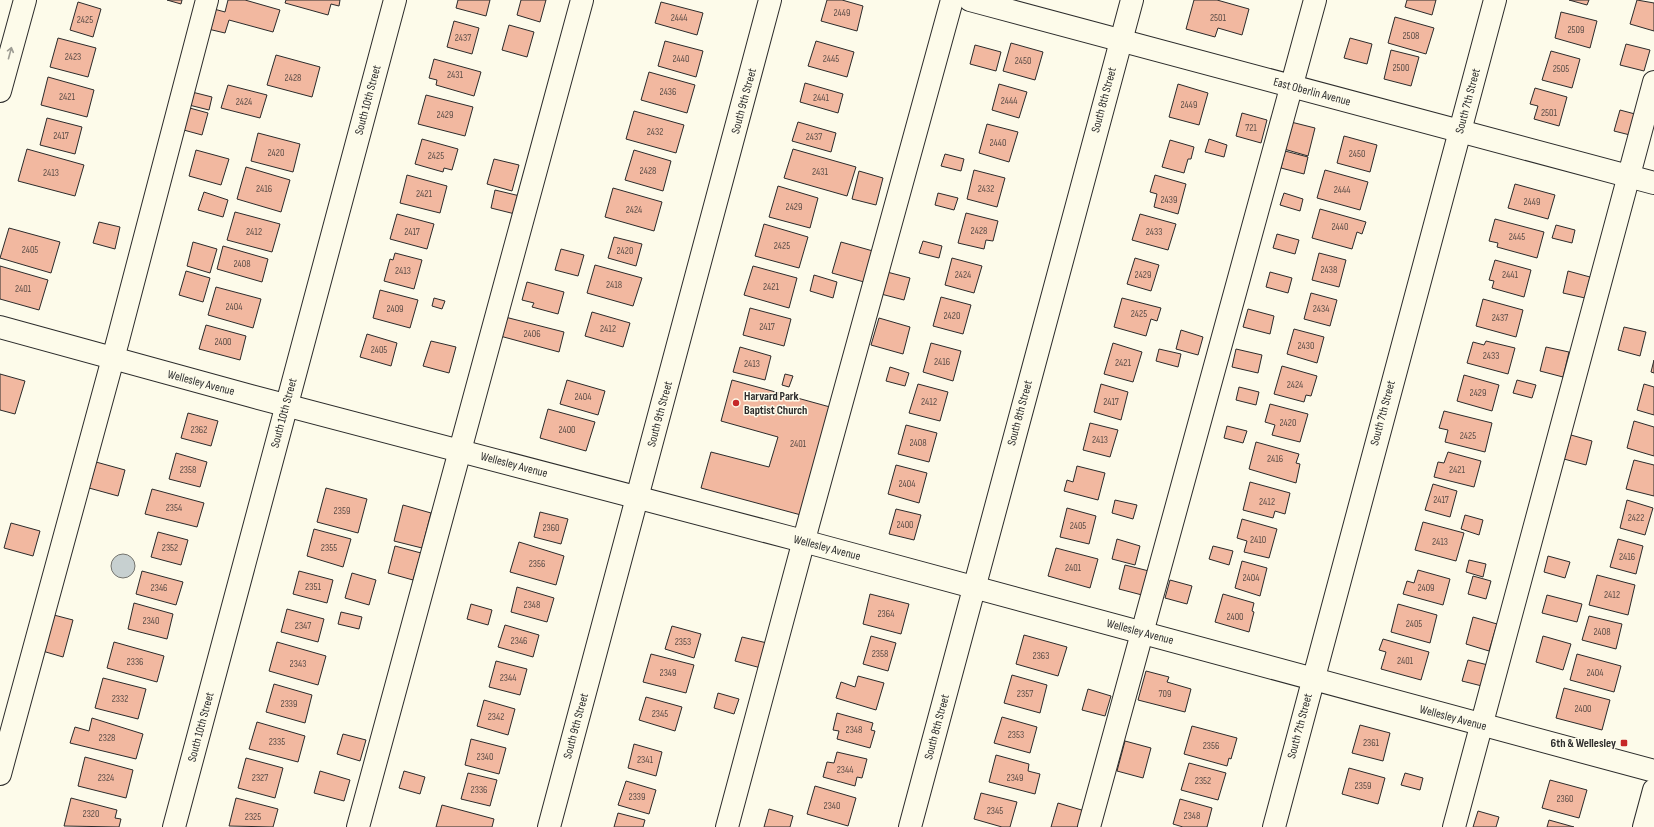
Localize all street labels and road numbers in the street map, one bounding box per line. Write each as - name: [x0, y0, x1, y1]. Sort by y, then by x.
- street label: South 10th Street: [352, 63, 385, 136]
- street label: South 8th Street: [1088, 65, 1120, 134]
- street label: South 9th Street: [728, 66, 760, 135]
- street label: South 7th Street: [1452, 66, 1484, 135]
- street label: East Oberlin Avenue: [1272, 74, 1353, 110]
- street label: Wellesley Avenue: [166, 367, 236, 399]
- street label: South 10th Street: [268, 376, 301, 449]
- street label: South 8th Street: [1004, 378, 1036, 447]
- street label: South 7th Street: [1367, 378, 1399, 447]
- street label: South 9th Street: [644, 379, 676, 448]
- street label: Wellesley Avenue: [479, 449, 549, 481]
- street label: Wellesley Avenue: [792, 532, 862, 564]
- street label: Wellesley Avenue: [1105, 616, 1175, 648]
- street label: South 10th Street: [185, 690, 218, 763]
- street label: South 9th Street: [560, 691, 592, 760]
- street label: South 7th Street: [1284, 691, 1316, 760]
- street label: South 8th Street: [921, 692, 953, 761]
- street label: Wellesley Avenue: [1418, 702, 1488, 734]

